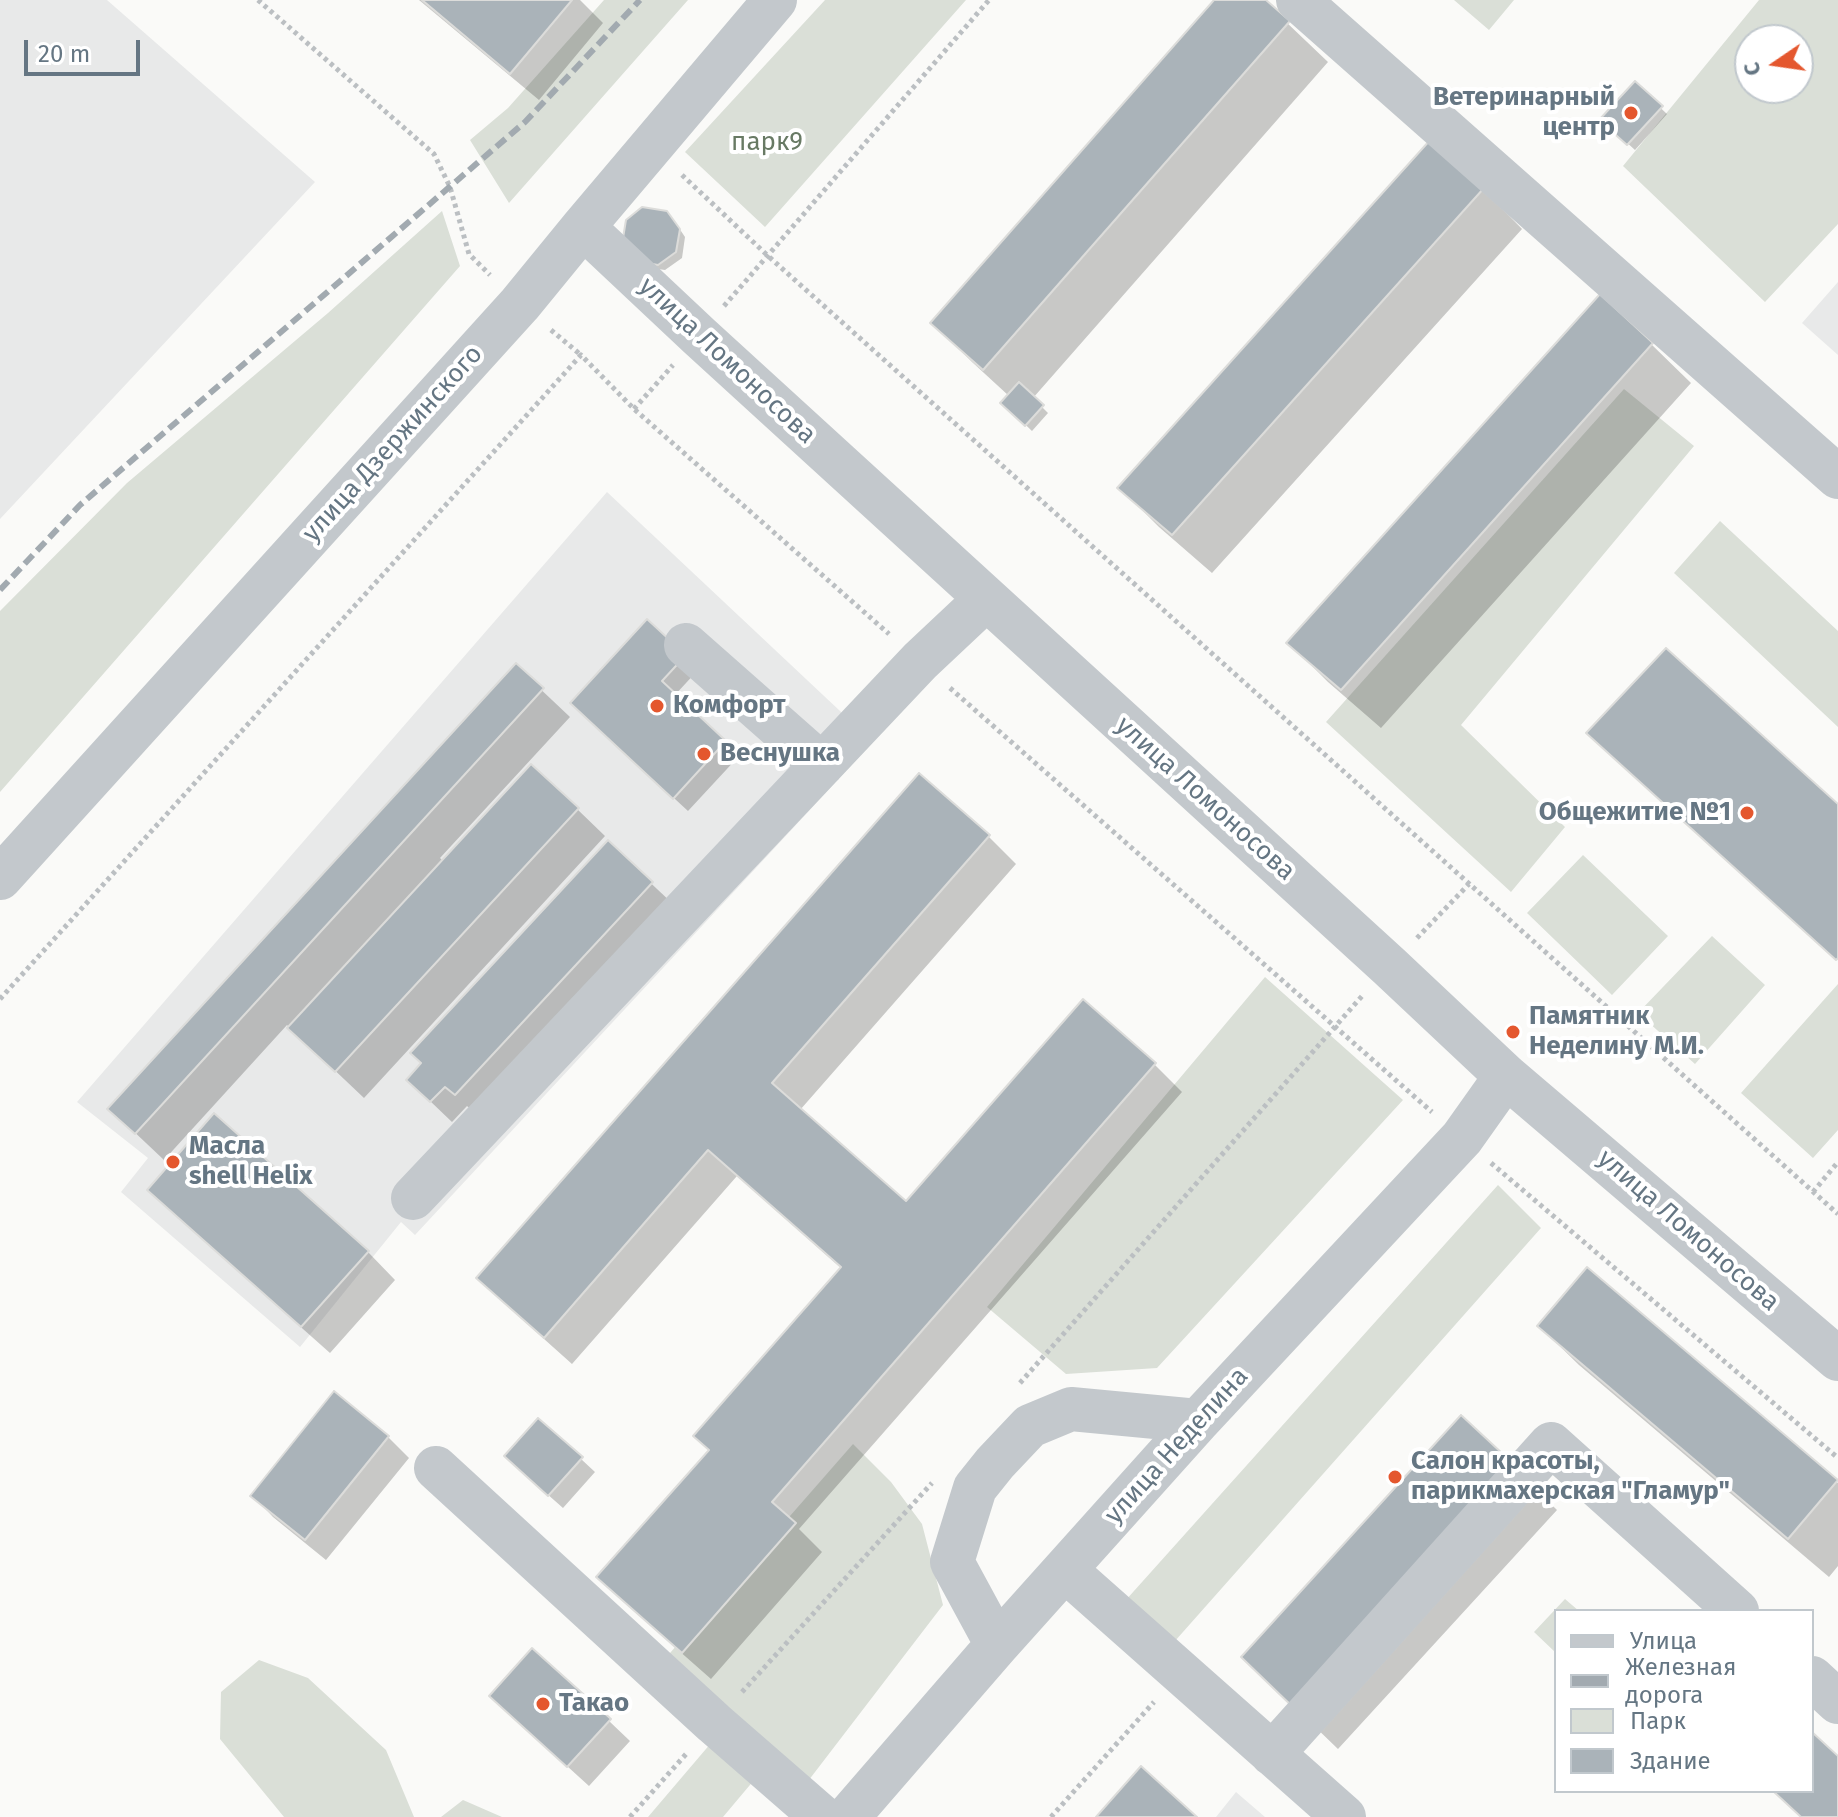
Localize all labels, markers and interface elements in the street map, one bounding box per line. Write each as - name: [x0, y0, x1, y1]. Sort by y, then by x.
- scale bar: [28, 24, 144, 74]
- north arrow: [1734, 24, 1814, 104]
- text: 20 m: [38, 40, 90, 68]
- text: С: [1737, 60, 1767, 78]
- place label: Ветеринарный центр: [1433, 82, 1615, 144]
- marker: Ветеринарный центр: [1622, 104, 1640, 122]
- park label: парк9: [731, 127, 803, 159]
- street label: улица Ломоносова: [632, 271, 822, 451]
- street label: улица Дзержинского: [297, 339, 489, 549]
- place label: Комфорт: [673, 690, 786, 722]
- marker: Комфорт: [648, 697, 666, 715]
- street label: улица Ломоносова: [1109, 710, 1301, 888]
- place label: Веснушка: [720, 738, 840, 770]
- marker: Веснушка: [695, 745, 713, 763]
- place label: Общежитие №1: [1539, 797, 1731, 829]
- marker: Общежитие №1: [1738, 804, 1756, 822]
- place label: Памятник Неделину М.И.: [1529, 1001, 1704, 1062]
- marker: Памятник Неделину М.И.: [1504, 1023, 1522, 1041]
- place label: Масла shell Helix: [189, 1131, 313, 1192]
- street label: улица Ломоносова: [1591, 1144, 1785, 1318]
- marker: Масла shell Helix: [164, 1153, 182, 1171]
- street label: улица Неделина: [1099, 1361, 1255, 1531]
- place label: Салон красоты, парикмахерская "Гламур": [1411, 1446, 1730, 1508]
- marker: Салон красоты, парикмахерская "Гламур": [1386, 1468, 1404, 1486]
- legend: [1554, 1609, 1814, 1793]
- text: Улица: [1630, 1627, 1697, 1655]
- text: Железная дорога: [1625, 1653, 1736, 1709]
- place label: Такао: [559, 1688, 629, 1720]
- marker: Такао: [534, 1695, 552, 1713]
- text: Парк: [1630, 1707, 1686, 1735]
- text: Здание: [1630, 1747, 1711, 1775]

